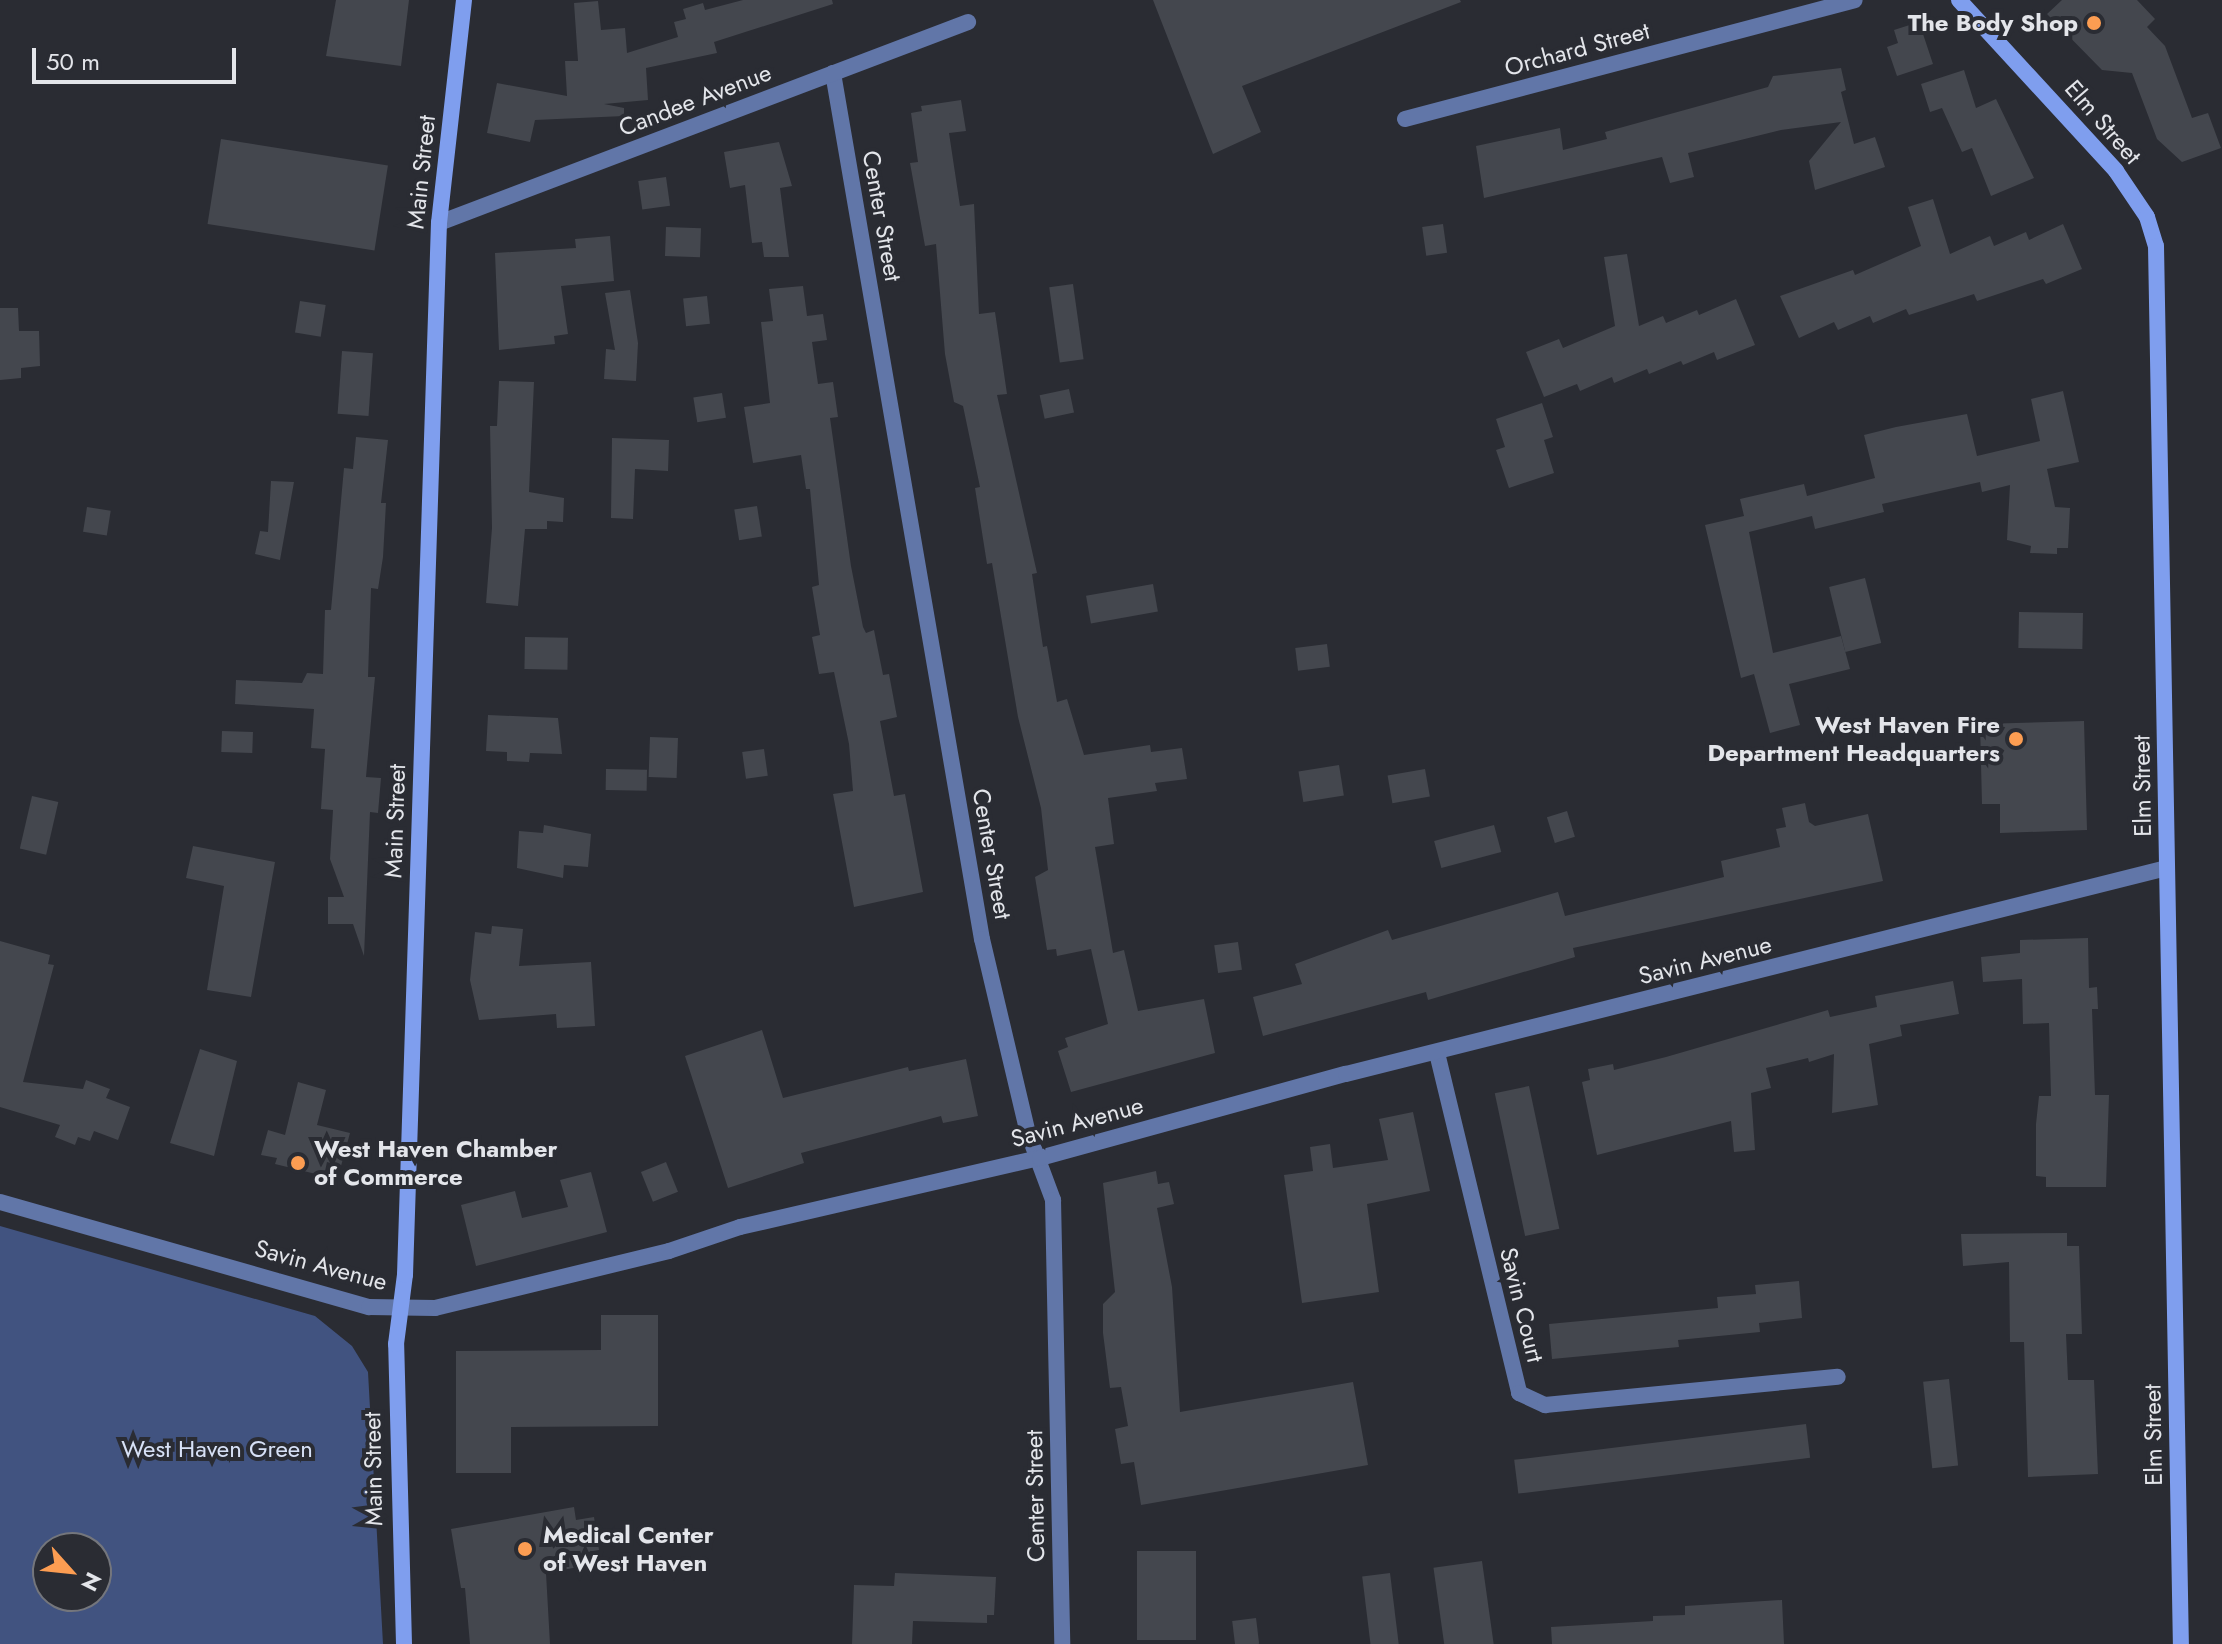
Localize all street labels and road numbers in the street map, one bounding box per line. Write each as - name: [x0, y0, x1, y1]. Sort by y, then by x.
- street label: Orchard Street: [1501, 16, 1653, 82]
- street label: Candee Avenue: [615, 58, 775, 142]
- street label: Elm Street: [2059, 74, 2147, 170]
- street label: Main Street: [401, 114, 441, 230]
- street label: Center Street: [856, 148, 908, 284]
- street label: Elm Street: [2127, 735, 2157, 837]
- street label: Main Street: [379, 763, 411, 879]
- street label: Center Street: [966, 786, 1018, 922]
- street label: Savin Avenue: [1636, 930, 1774, 990]
- street label: Savin Avenue: [1008, 1090, 1146, 1154]
- street label: Savin Avenue: [252, 1233, 390, 1297]
- street label: Savin Court: [1494, 1245, 1550, 1365]
- street label: Elm Street: [2138, 1384, 2168, 1486]
- street label: Main Street: [358, 1412, 388, 1526]
- street label: Center Street: [1019, 1430, 1051, 1562]

